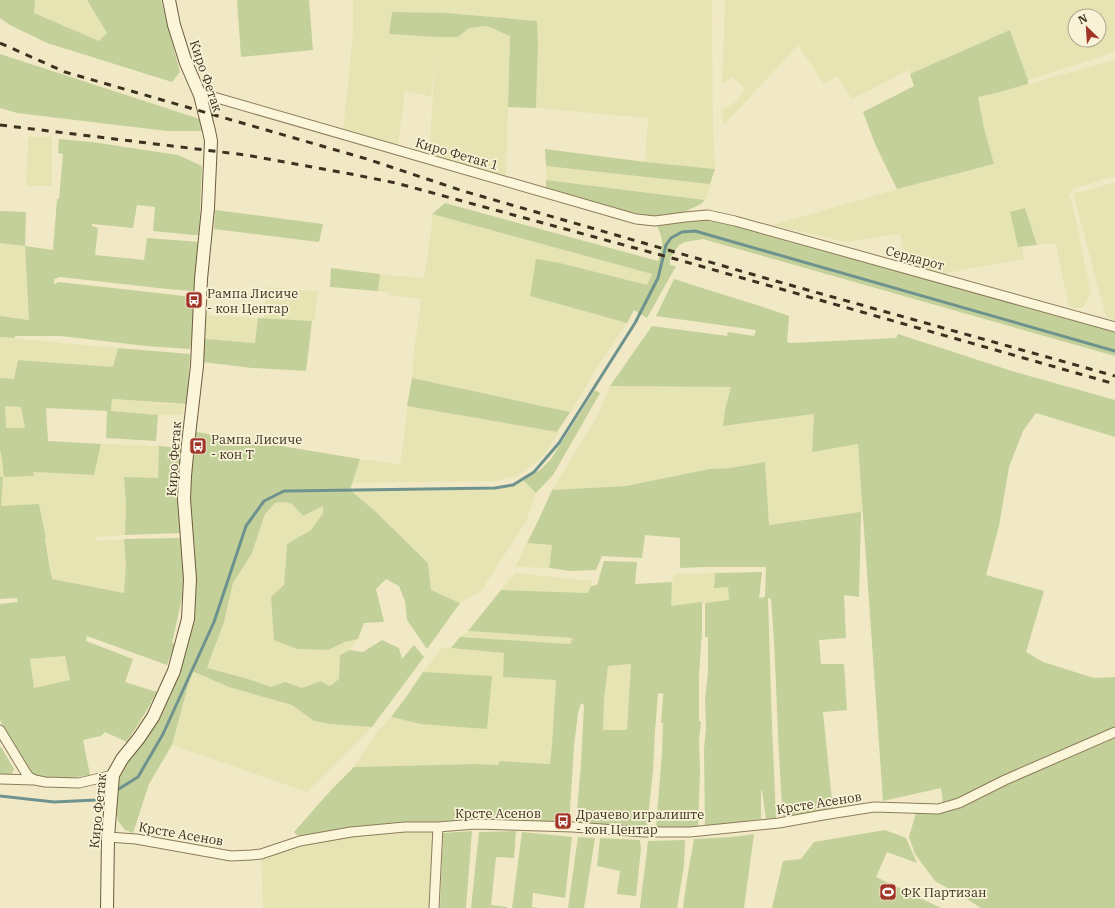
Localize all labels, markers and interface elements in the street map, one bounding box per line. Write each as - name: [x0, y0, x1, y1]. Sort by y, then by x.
- north arrow: [1067, 8, 1107, 48]
- text: N: [1076, 11, 1090, 27]
- street label: Киро Фетак: [186, 38, 226, 115]
- street label: Киро Фетак 1: [413, 134, 501, 174]
- street label: Сердарот: [884, 242, 946, 274]
- place label: Рампа Лисиче - кон Центар: [207, 285, 298, 317]
- bus stop icon: Рампа Лисиче - кон Центар: [184, 290, 204, 310]
- street label: Киро Фетак: [163, 420, 185, 497]
- place label: Рампа Лисиче - кон Т: [211, 431, 302, 463]
- bus stop icon: Рампа Лисиче - кон Т: [188, 436, 208, 456]
- street label: Киро Фетак: [86, 772, 110, 849]
- street label: Крсте Асенов: [775, 788, 863, 818]
- street label: Крсте Асенов: [455, 805, 541, 822]
- place label: Драчево игралиште - кон Центар: [576, 806, 704, 838]
- bus stop icon: Драчево игралиште - кон Центар: [553, 811, 573, 831]
- street label: Крсте Асенов: [137, 818, 225, 850]
- sports icon: ФК Партизан: [878, 882, 898, 902]
- place label: ФК Партизан: [901, 884, 987, 901]

